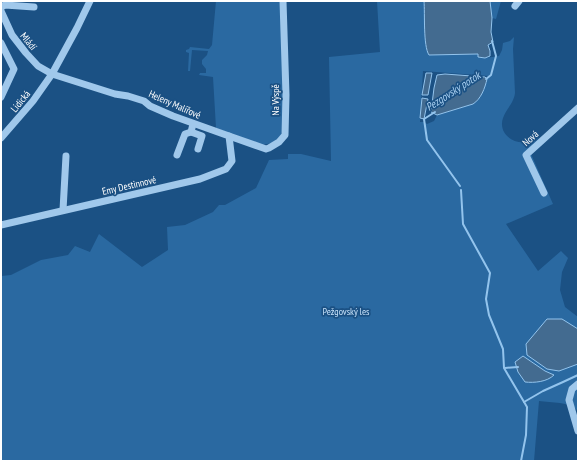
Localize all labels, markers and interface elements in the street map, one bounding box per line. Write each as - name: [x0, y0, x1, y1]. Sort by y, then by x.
- street label: Mládí: [18, 30, 40, 54]
- water label: Pezgovský potok: [423, 67, 484, 114]
- street label: Na Výspě: [269, 84, 282, 116]
- street label: Heleny Malířové: [147, 87, 203, 122]
- street label: Lidická: [8, 88, 33, 115]
- street label: Nová: [519, 128, 541, 149]
- street label: Emy Destinnové: [101, 173, 157, 198]
- park label: Pežgovský les: [323, 305, 370, 318]

